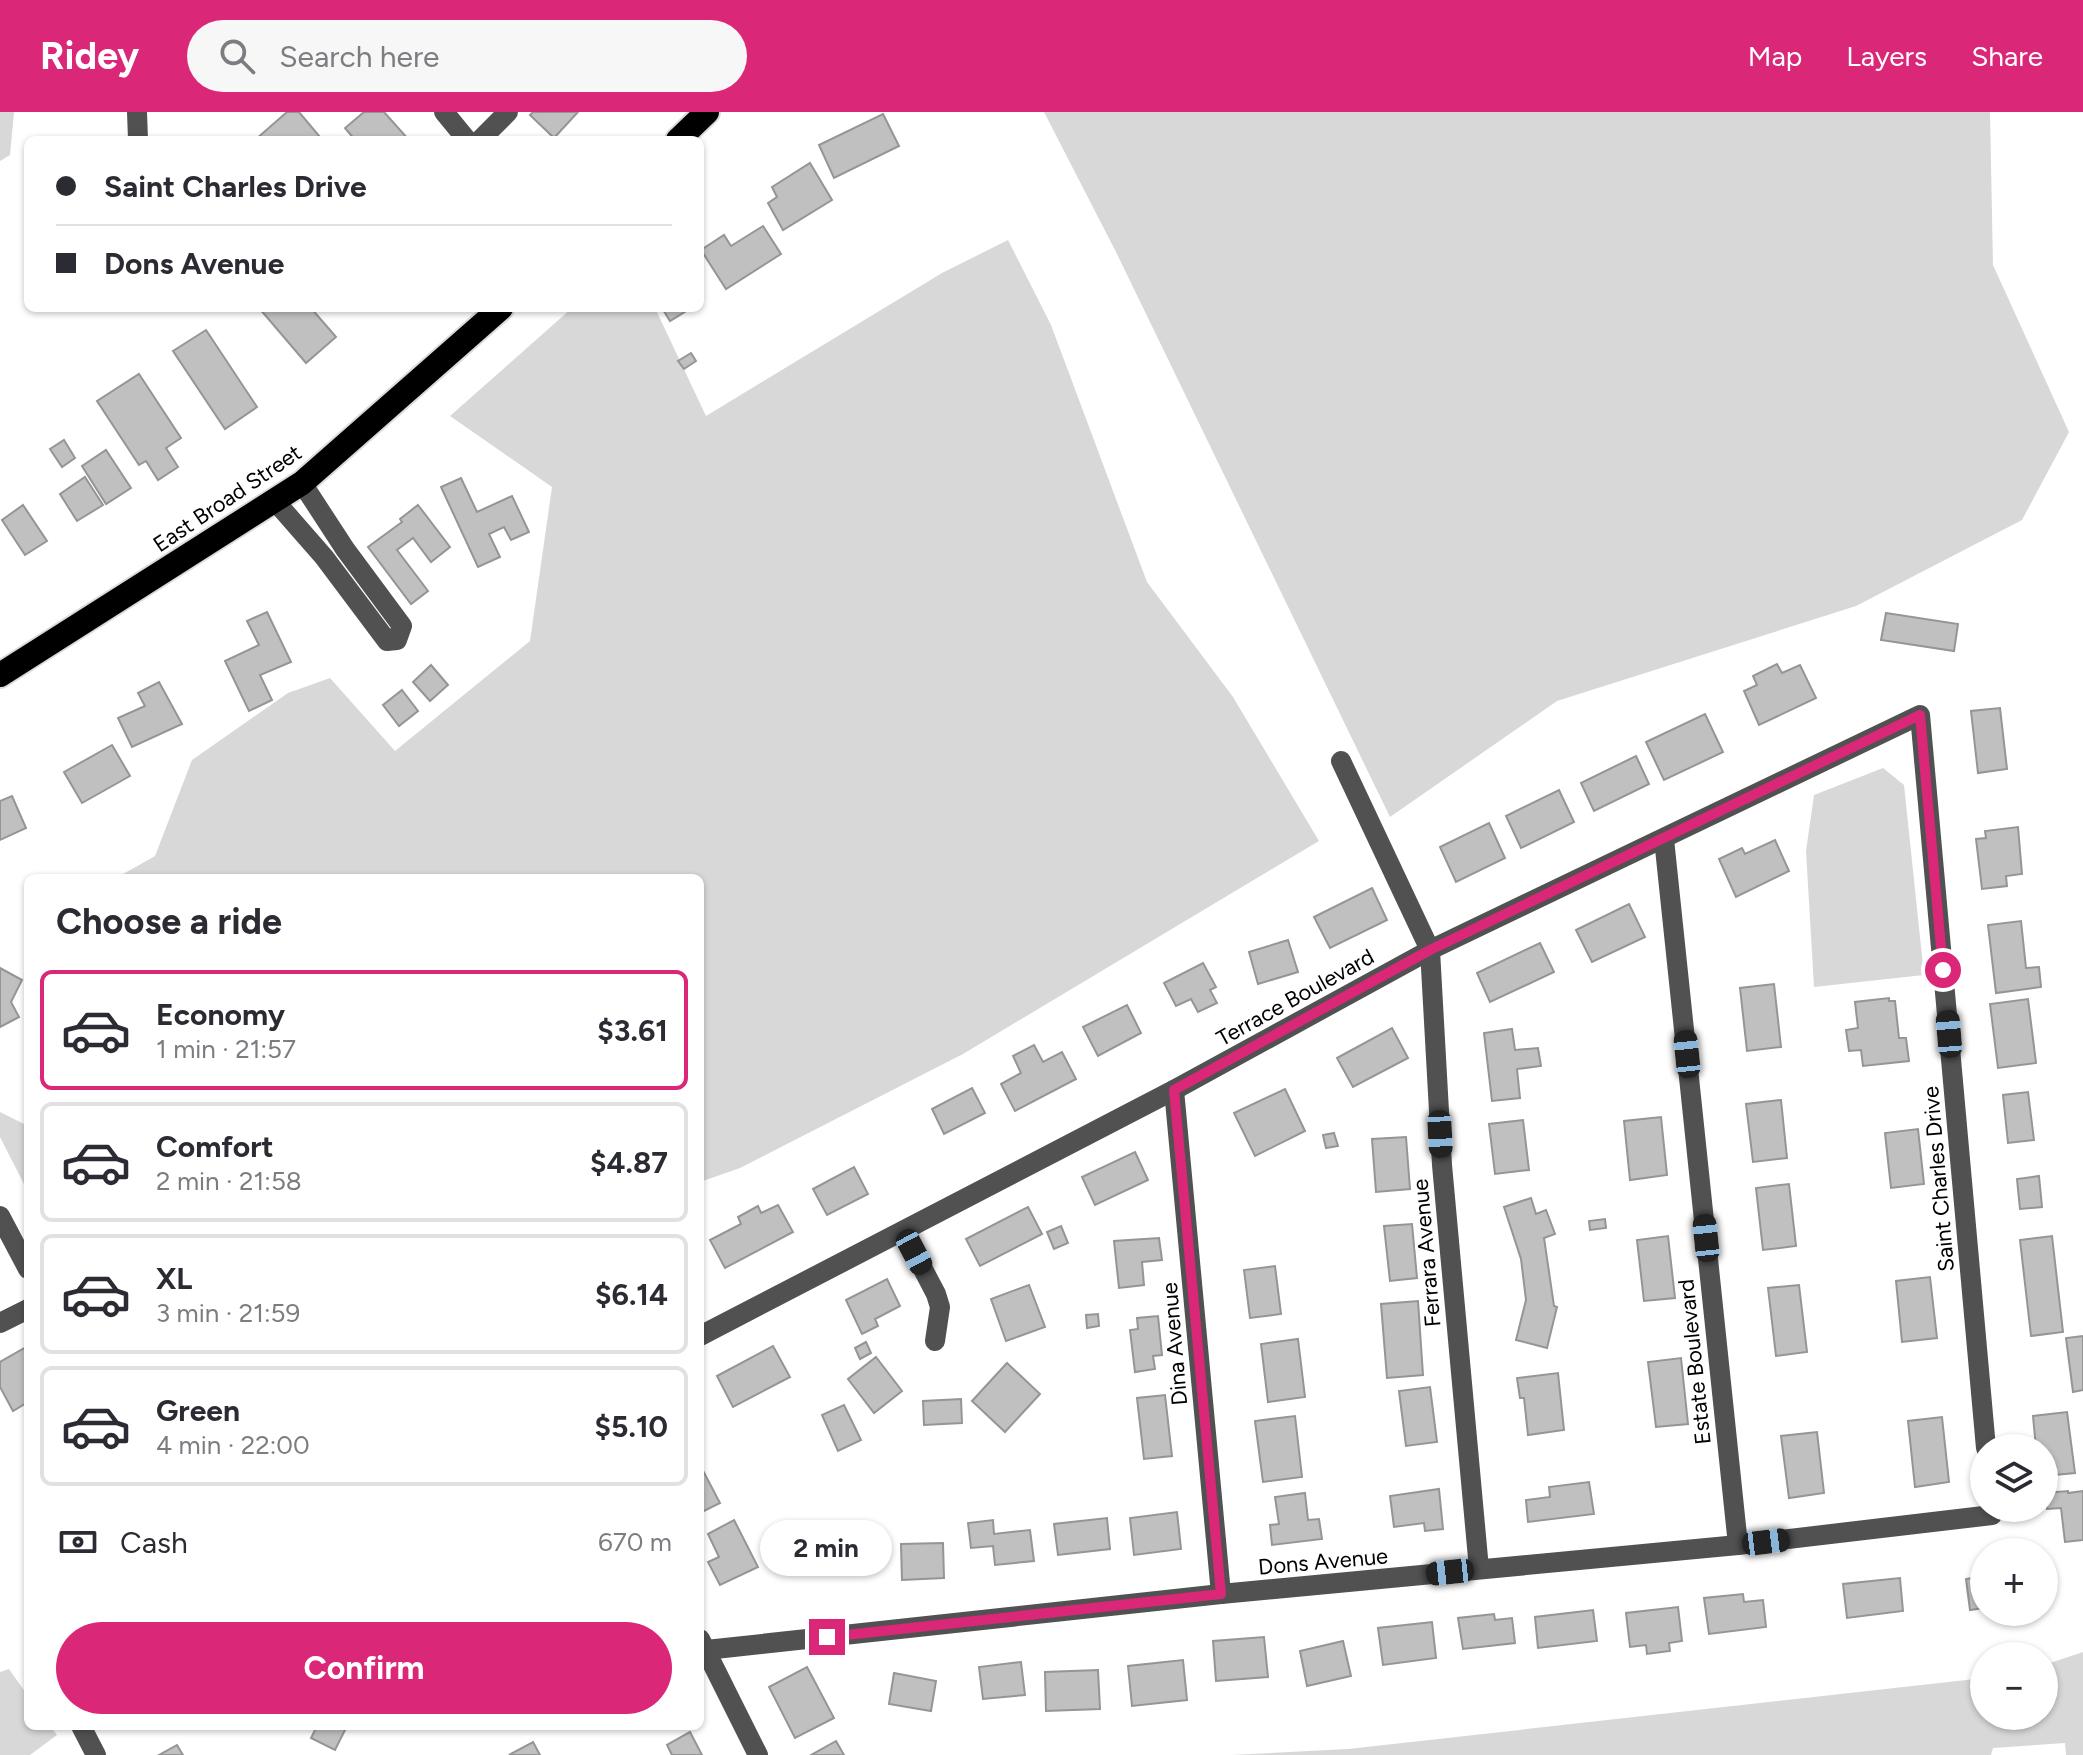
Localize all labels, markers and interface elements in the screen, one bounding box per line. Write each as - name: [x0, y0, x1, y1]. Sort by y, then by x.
- search box: [187, 20, 747, 92]
- text: Ridey: [40, 33, 139, 79]
- icon: search: [215, 34, 259, 78]
- text: Search here: [279, 38, 439, 75]
- text: Map: [1748, 39, 1802, 73]
- text: Layers: [1846, 39, 1927, 73]
- text: Share: [1971, 39, 2043, 73]
- text: Saint Charles Drive: [104, 168, 367, 205]
- text: Dons Avenue: [104, 245, 284, 282]
- street label: East Broad Street: [148, 439, 307, 558]
- text: Choose a ride: [56, 900, 282, 943]
- street label: Terrace Boulevard: [1212, 943, 1379, 1052]
- route start: [1925, 952, 1961, 988]
- icon: car: [60, 994, 132, 1066]
- text: Economy: [156, 996, 285, 1033]
- car: [1935, 1009, 1963, 1059]
- text: $3.61: [597, 1012, 668, 1049]
- car: [1673, 1029, 1701, 1079]
- text: 1 min · 21:57: [156, 1033, 296, 1065]
- street label: Saint Charles Drive: [1917, 1085, 1960, 1273]
- car: [1427, 1109, 1453, 1159]
- icon: car: [60, 1126, 132, 1198]
- text: Comfort: [156, 1128, 274, 1165]
- text: $4.87: [590, 1144, 668, 1181]
- text: 2 min · 21:58: [156, 1165, 302, 1197]
- street label: Ferrara Avenue: [1407, 1178, 1446, 1328]
- car: [1692, 1213, 1720, 1263]
- car: [892, 1225, 936, 1279]
- icon: car: [60, 1258, 132, 1330]
- text: XL: [156, 1260, 192, 1297]
- text: $6.14: [595, 1276, 668, 1313]
- street label: Estate Boulevard: [1672, 1278, 1717, 1446]
- street label: Dina Avenue: [1156, 1281, 1193, 1407]
- text: 3 min · 21:59: [156, 1297, 300, 1329]
- icon: car: [60, 1390, 132, 1462]
- text: Green: [156, 1392, 240, 1429]
- text: $5.10: [594, 1408, 668, 1445]
- text: 4 min · 22:00: [156, 1429, 310, 1461]
- map controls: [1970, 1434, 2058, 1730]
- button: layers: [1970, 1434, 2058, 1522]
- icon: cash: [56, 1520, 100, 1564]
- callout: 2 min: [761, 1521, 893, 1577]
- text: Cash: [120, 1524, 188, 1561]
- text: 670 m: [598, 1526, 672, 1558]
- car: [1741, 1527, 1791, 1557]
- text: 2 min: [793, 1532, 859, 1564]
- button: +: [1970, 1538, 2058, 1626]
- street label: Dons Avenue: [1257, 1542, 1389, 1581]
- car: [1425, 1558, 1475, 1586]
- route end: [809, 1619, 845, 1655]
- button: Confirm: [56, 1622, 672, 1714]
- button: −: [1970, 1642, 2058, 1730]

